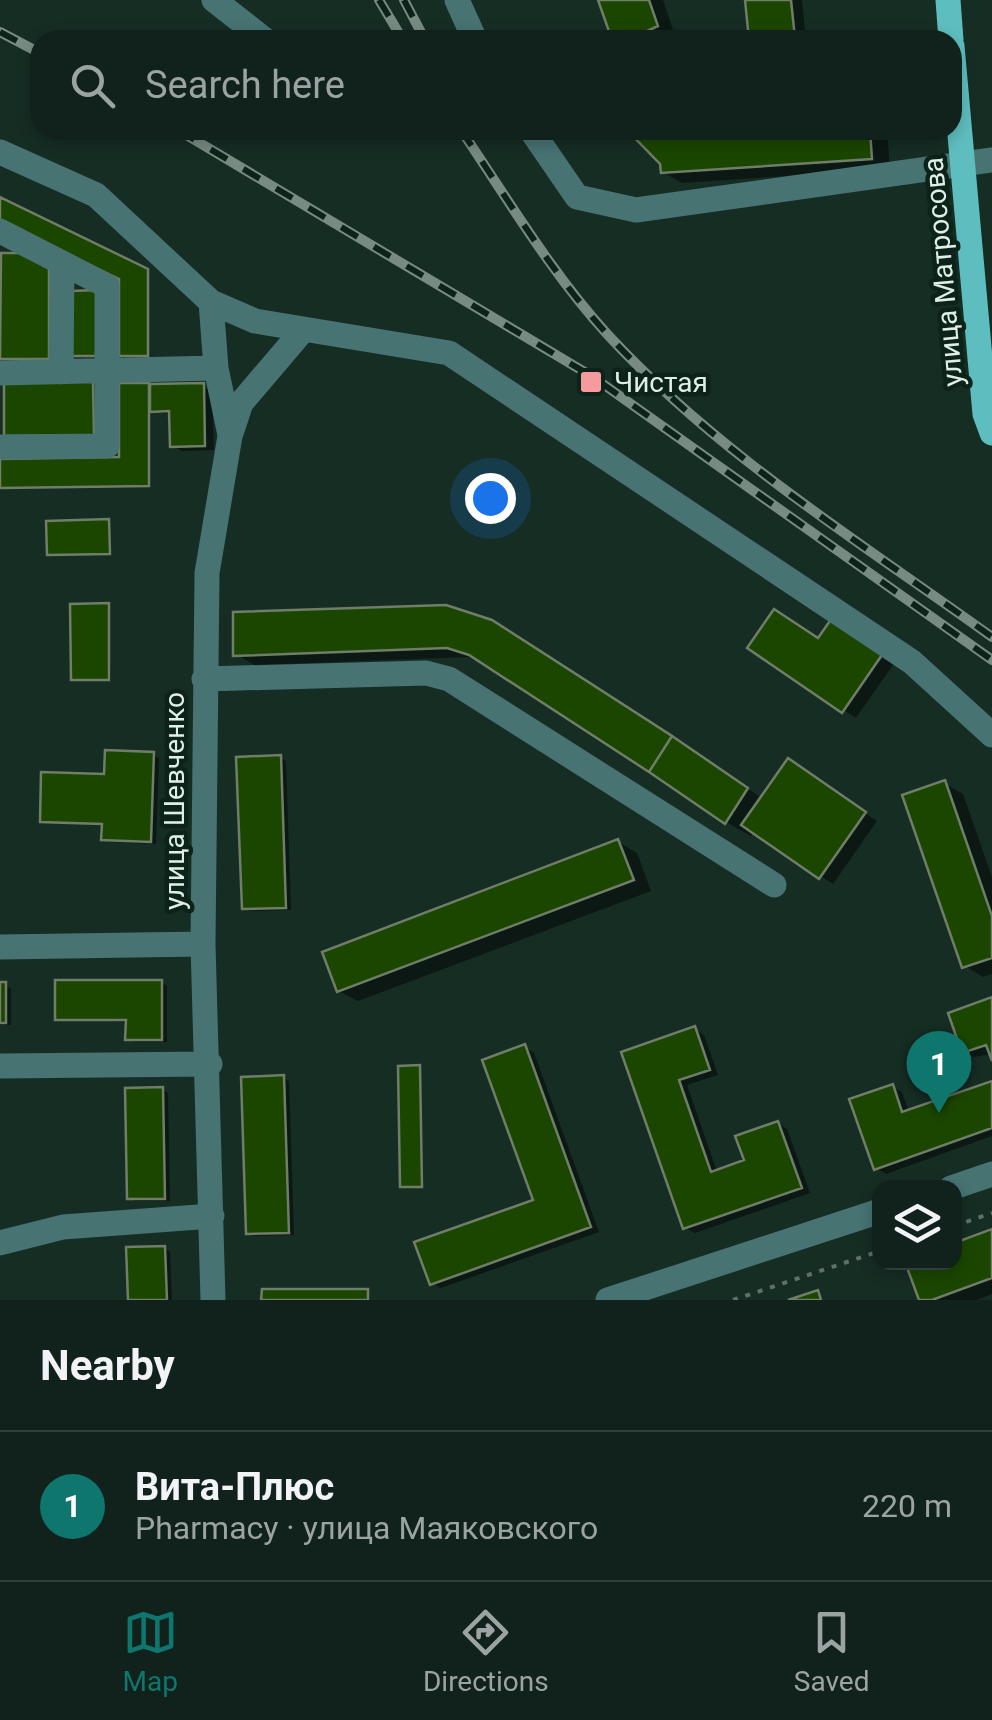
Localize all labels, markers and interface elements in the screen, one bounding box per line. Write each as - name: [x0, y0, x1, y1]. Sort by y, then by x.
- search box: [30, 30, 962, 140]
- icon: search: [65, 58, 120, 113]
- text: Search here: [145, 63, 345, 107]
- street label: улица Матросова: [917, 156, 969, 388]
- place label: Чистая: [614, 366, 708, 399]
- marker: Чистая: [578, 369, 604, 395]
- your location: [465, 473, 516, 524]
- street label: улица Шевченко: [158, 692, 191, 910]
- pin: 1: [906, 1030, 972, 1113]
- map controls: [872, 1180, 962, 1270]
- button: layers: [872, 1180, 962, 1270]
- text: Nearby: [40, 1341, 175, 1390]
- text: Вита-Плюс: [135, 1465, 334, 1509]
- text: 1: [63, 1487, 82, 1525]
- text: 220 m: [862, 1487, 952, 1525]
- text: Pharmacy · улица Маяковского: [135, 1509, 598, 1547]
- tab: Map: [123, 1605, 178, 1698]
- tab: Directions: [423, 1605, 549, 1698]
- tab: Saved: [794, 1605, 869, 1698]

